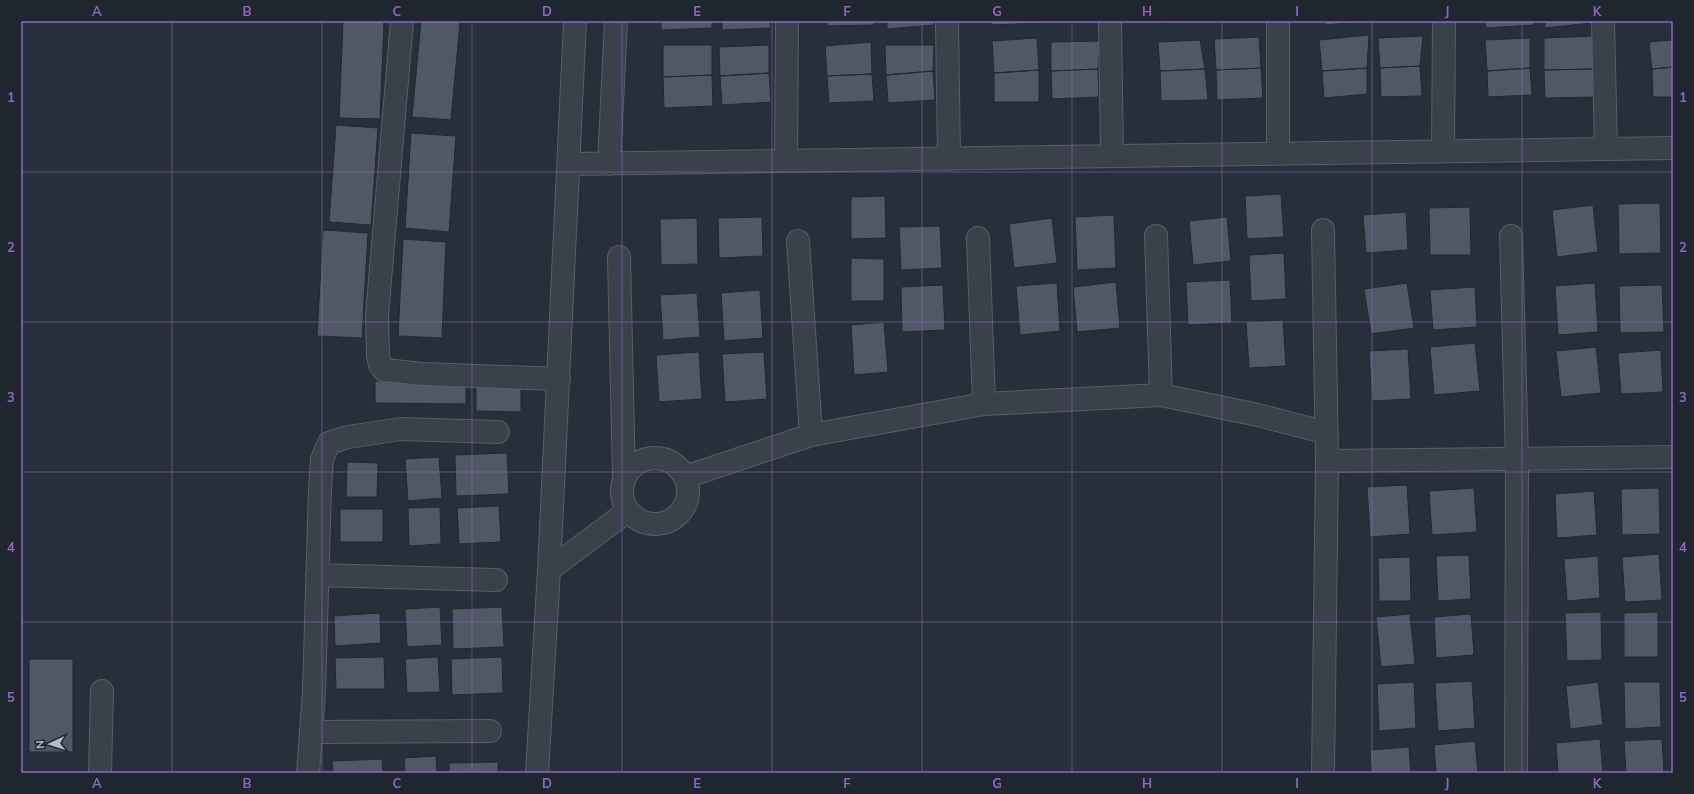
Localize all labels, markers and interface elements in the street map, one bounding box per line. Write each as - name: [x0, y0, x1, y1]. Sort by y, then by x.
- text: A: [92, 3, 102, 19]
- text: B: [243, 3, 252, 19]
- text: C: [393, 3, 402, 19]
- text: D: [542, 3, 552, 19]
- text: E: [693, 3, 701, 19]
- text: F: [843, 3, 851, 19]
- text: G: [992, 3, 1002, 19]
- text: H: [1142, 3, 1152, 19]
- text: I: [1295, 3, 1299, 19]
- text: J: [1445, 3, 1449, 19]
- text: K: [1593, 3, 1603, 19]
- text: 1: [7, 89, 15, 105]
- text: 1: [1679, 89, 1687, 105]
- text: 2: [7, 239, 15, 255]
- text: 2: [1679, 239, 1687, 255]
- text: 3: [7, 389, 15, 405]
- text: 3: [1679, 389, 1687, 405]
- text: 4: [7, 539, 15, 555]
- text: 4: [1679, 539, 1687, 555]
- text: 5: [7, 689, 15, 705]
- text: 5: [1679, 689, 1687, 705]
- north arrow: [30, 724, 70, 764]
- text: N: [33, 740, 47, 749]
- text: A: [92, 775, 102, 791]
- text: B: [243, 775, 252, 791]
- text: C: [393, 775, 402, 791]
- text: D: [542, 775, 552, 791]
- text: E: [693, 775, 701, 791]
- text: F: [843, 775, 851, 791]
- text: G: [992, 775, 1002, 791]
- text: H: [1142, 775, 1152, 791]
- text: I: [1295, 775, 1299, 791]
- text: J: [1445, 775, 1449, 791]
- text: K: [1593, 775, 1603, 791]

